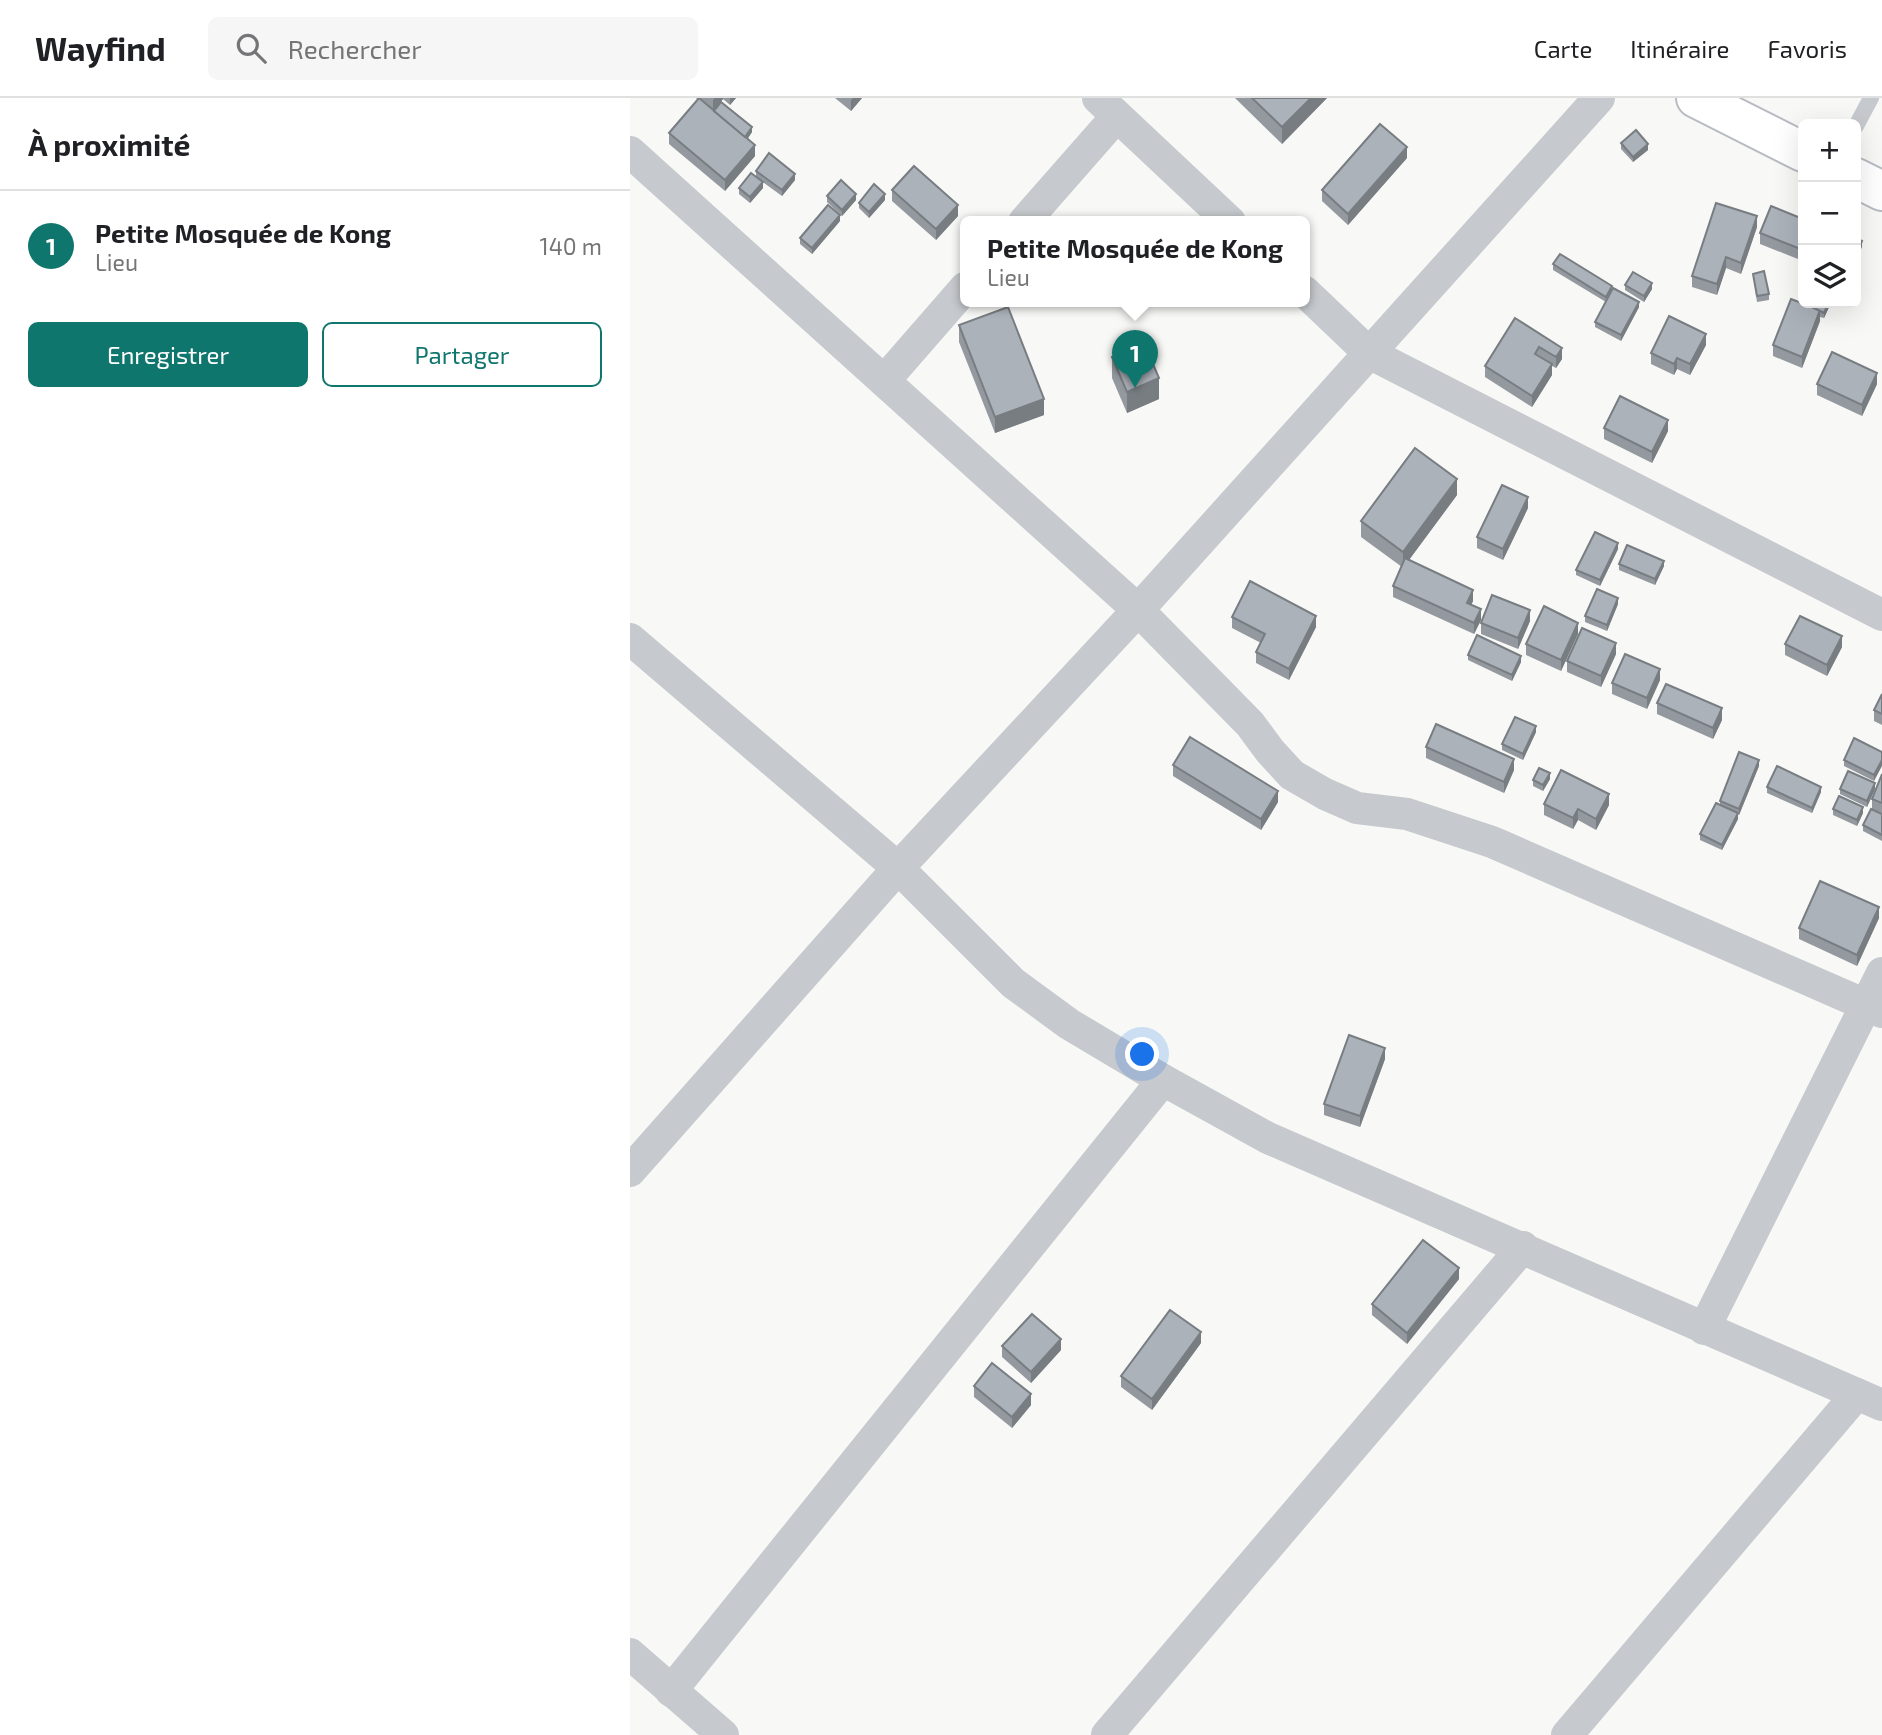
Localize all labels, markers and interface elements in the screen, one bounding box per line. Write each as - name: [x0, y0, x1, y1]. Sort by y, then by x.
- search box: [208, 17, 698, 80]
- text: Wayfind: [35, 28, 166, 68]
- icon: search: [232, 29, 270, 67]
- text: Rechercher: [288, 33, 422, 64]
- text: Carte: [1534, 34, 1592, 63]
- text: Itinéraire: [1630, 34, 1729, 63]
- text: Favoris: [1767, 34, 1847, 63]
- map controls: [1798, 119, 1861, 308]
- button: +: [1798, 119, 1861, 182]
- text: À proximité: [28, 126, 190, 162]
- button: −: [1798, 182, 1861, 245]
- popup: [960, 216, 1310, 307]
- text: Petite Mosquée de Kong: [95, 217, 391, 248]
- text: 1: [46, 232, 56, 260]
- text: 140 m: [540, 232, 602, 260]
- text: Petite Mosquée de Kong: [987, 232, 1283, 263]
- button: layers: [1798, 245, 1861, 308]
- text: Lieu: [95, 248, 138, 276]
- text: Lieu: [987, 263, 1030, 291]
- button: Enregistrer: [28, 322, 308, 387]
- button: Partager: [322, 322, 602, 387]
- pin: 1: [1112, 330, 1158, 388]
- your location: [1125, 1037, 1159, 1071]

